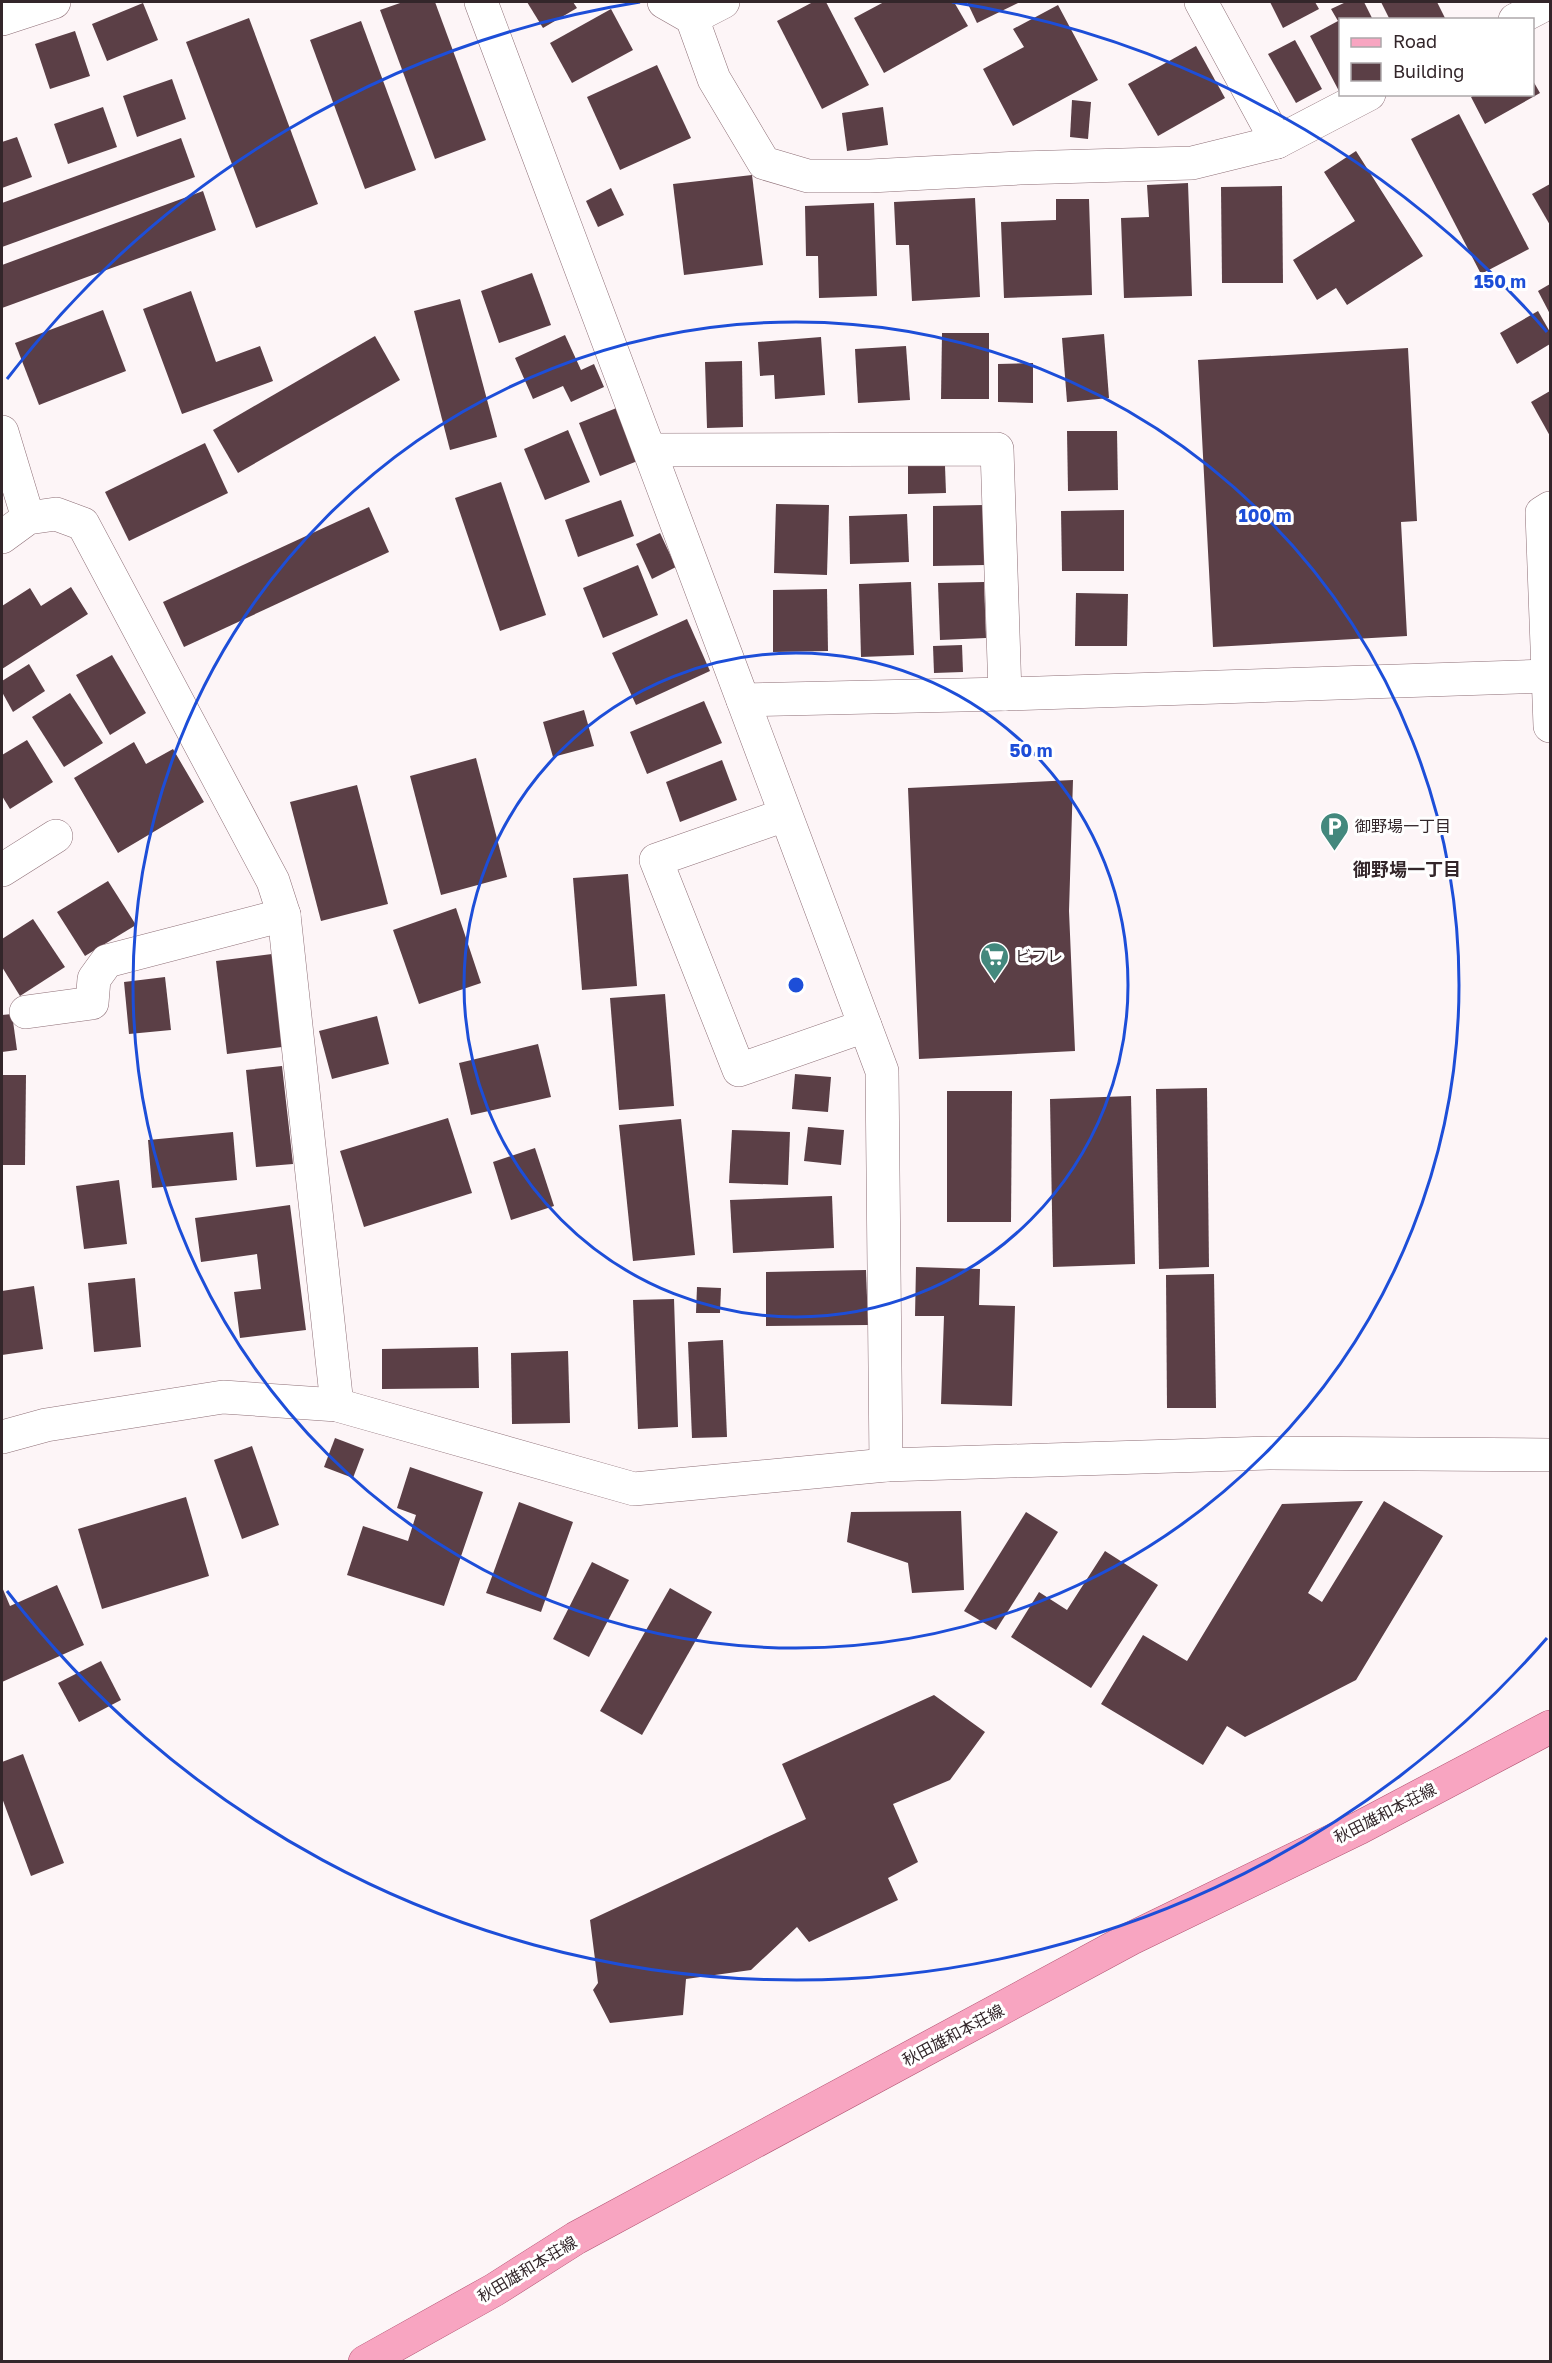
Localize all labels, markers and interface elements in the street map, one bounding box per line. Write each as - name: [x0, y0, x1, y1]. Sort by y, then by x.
- legend: [1339, 18, 1534, 96]
- text: Road: [1393, 30, 1437, 52]
- text: Building: [1393, 60, 1464, 82]
- text: 150 m: [1474, 270, 1526, 292]
- text: 100 m: [1239, 504, 1291, 526]
- text: 50 m: [1010, 739, 1052, 761]
- parking icon: 御野場一丁目: [1318, 810, 1350, 852]
- place label: 御野場一丁目: [1355, 816, 1451, 836]
- district label: 御野場一丁目: [1352, 858, 1461, 880]
- supermarket icon: ビフレ: [978, 940, 1010, 982]
- place label: ビフレ: [1015, 946, 1063, 966]
- centre of rings: [786, 975, 806, 995]
- street label: 秋田雄和本荘線: [1331, 1779, 1439, 1847]
- street label: 秋田雄和本荘線: [899, 2000, 1007, 2070]
- street label: 秋田雄和本荘線: [474, 2232, 580, 2306]

